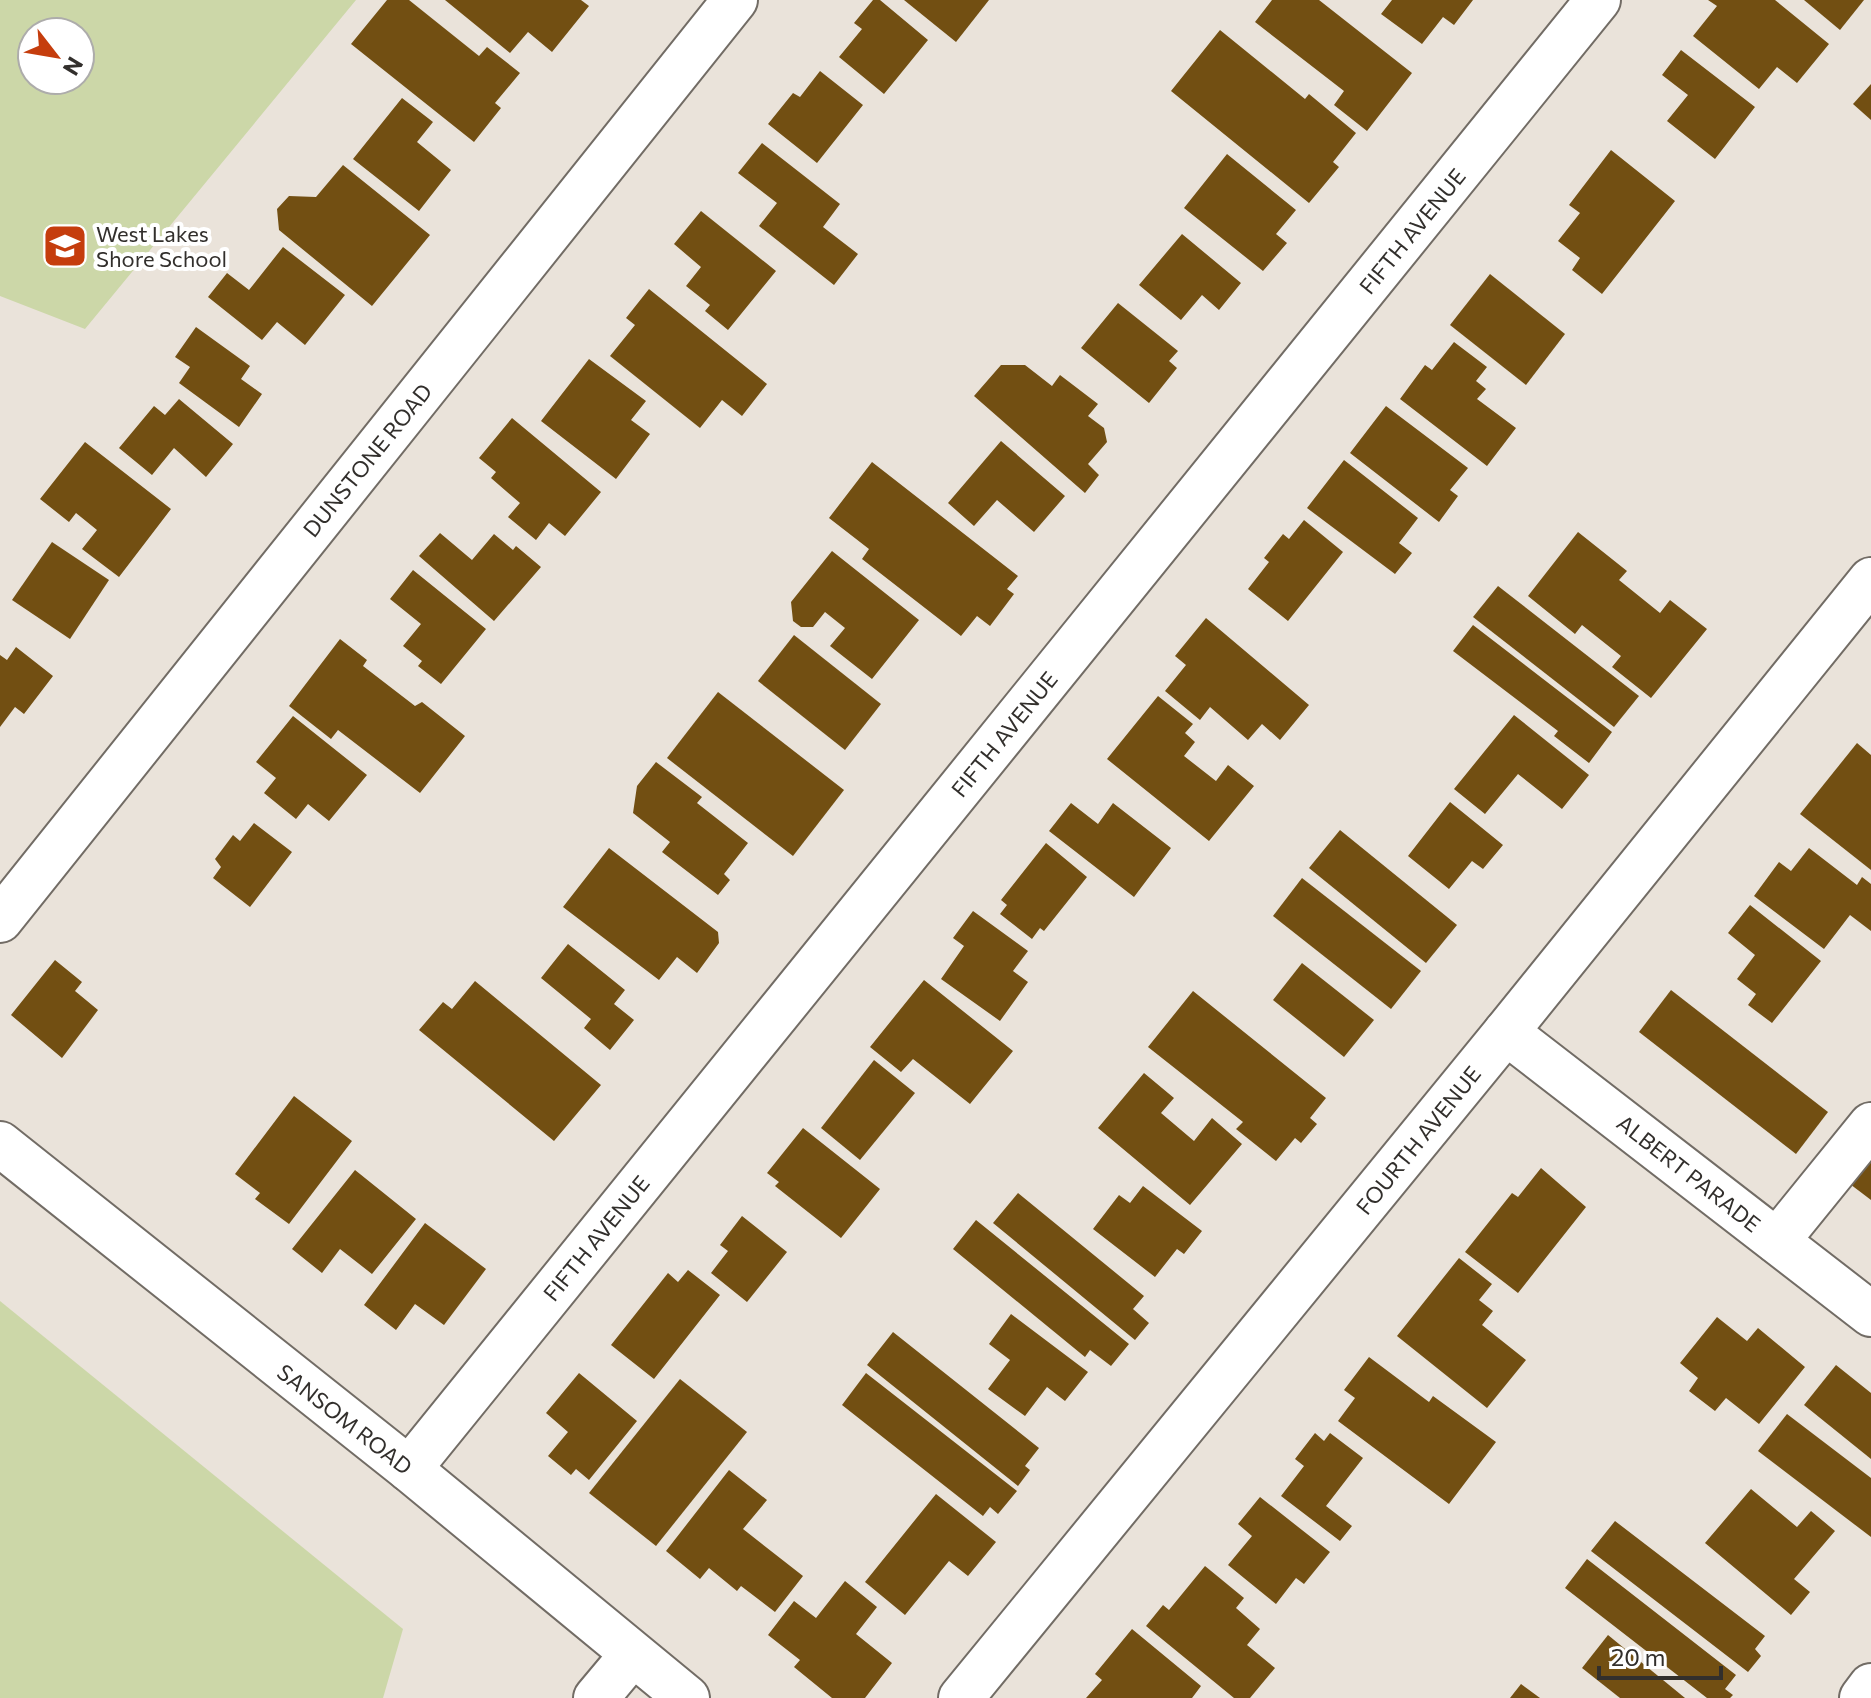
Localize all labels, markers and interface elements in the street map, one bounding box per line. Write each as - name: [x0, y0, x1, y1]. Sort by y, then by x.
- north arrow: [16, 16, 96, 96]
- text: N: [58, 53, 89, 81]
- street label: FIFTH AVENUE: [1353, 163, 1471, 299]
- place label: West Lakes Shore School: [96, 220, 227, 272]
- school or university icon: West Lakes Shore School: [41, 222, 89, 270]
- street label: DUNSTONE ROAD: [297, 378, 437, 542]
- street label: FIFTH AVENUE: [945, 666, 1063, 802]
- street label: FOURTH AVENUE: [1350, 1060, 1486, 1220]
- street label: ALBERT PARADE: [1612, 1109, 1766, 1237]
- street label: FIFTH AVENUE: [537, 1170, 655, 1306]
- street label: SANSOM ROAD: [272, 1358, 418, 1480]
- scale bar: [1599, 1630, 1721, 1680]
- text: 20 m: [1611, 1642, 1665, 1671]

